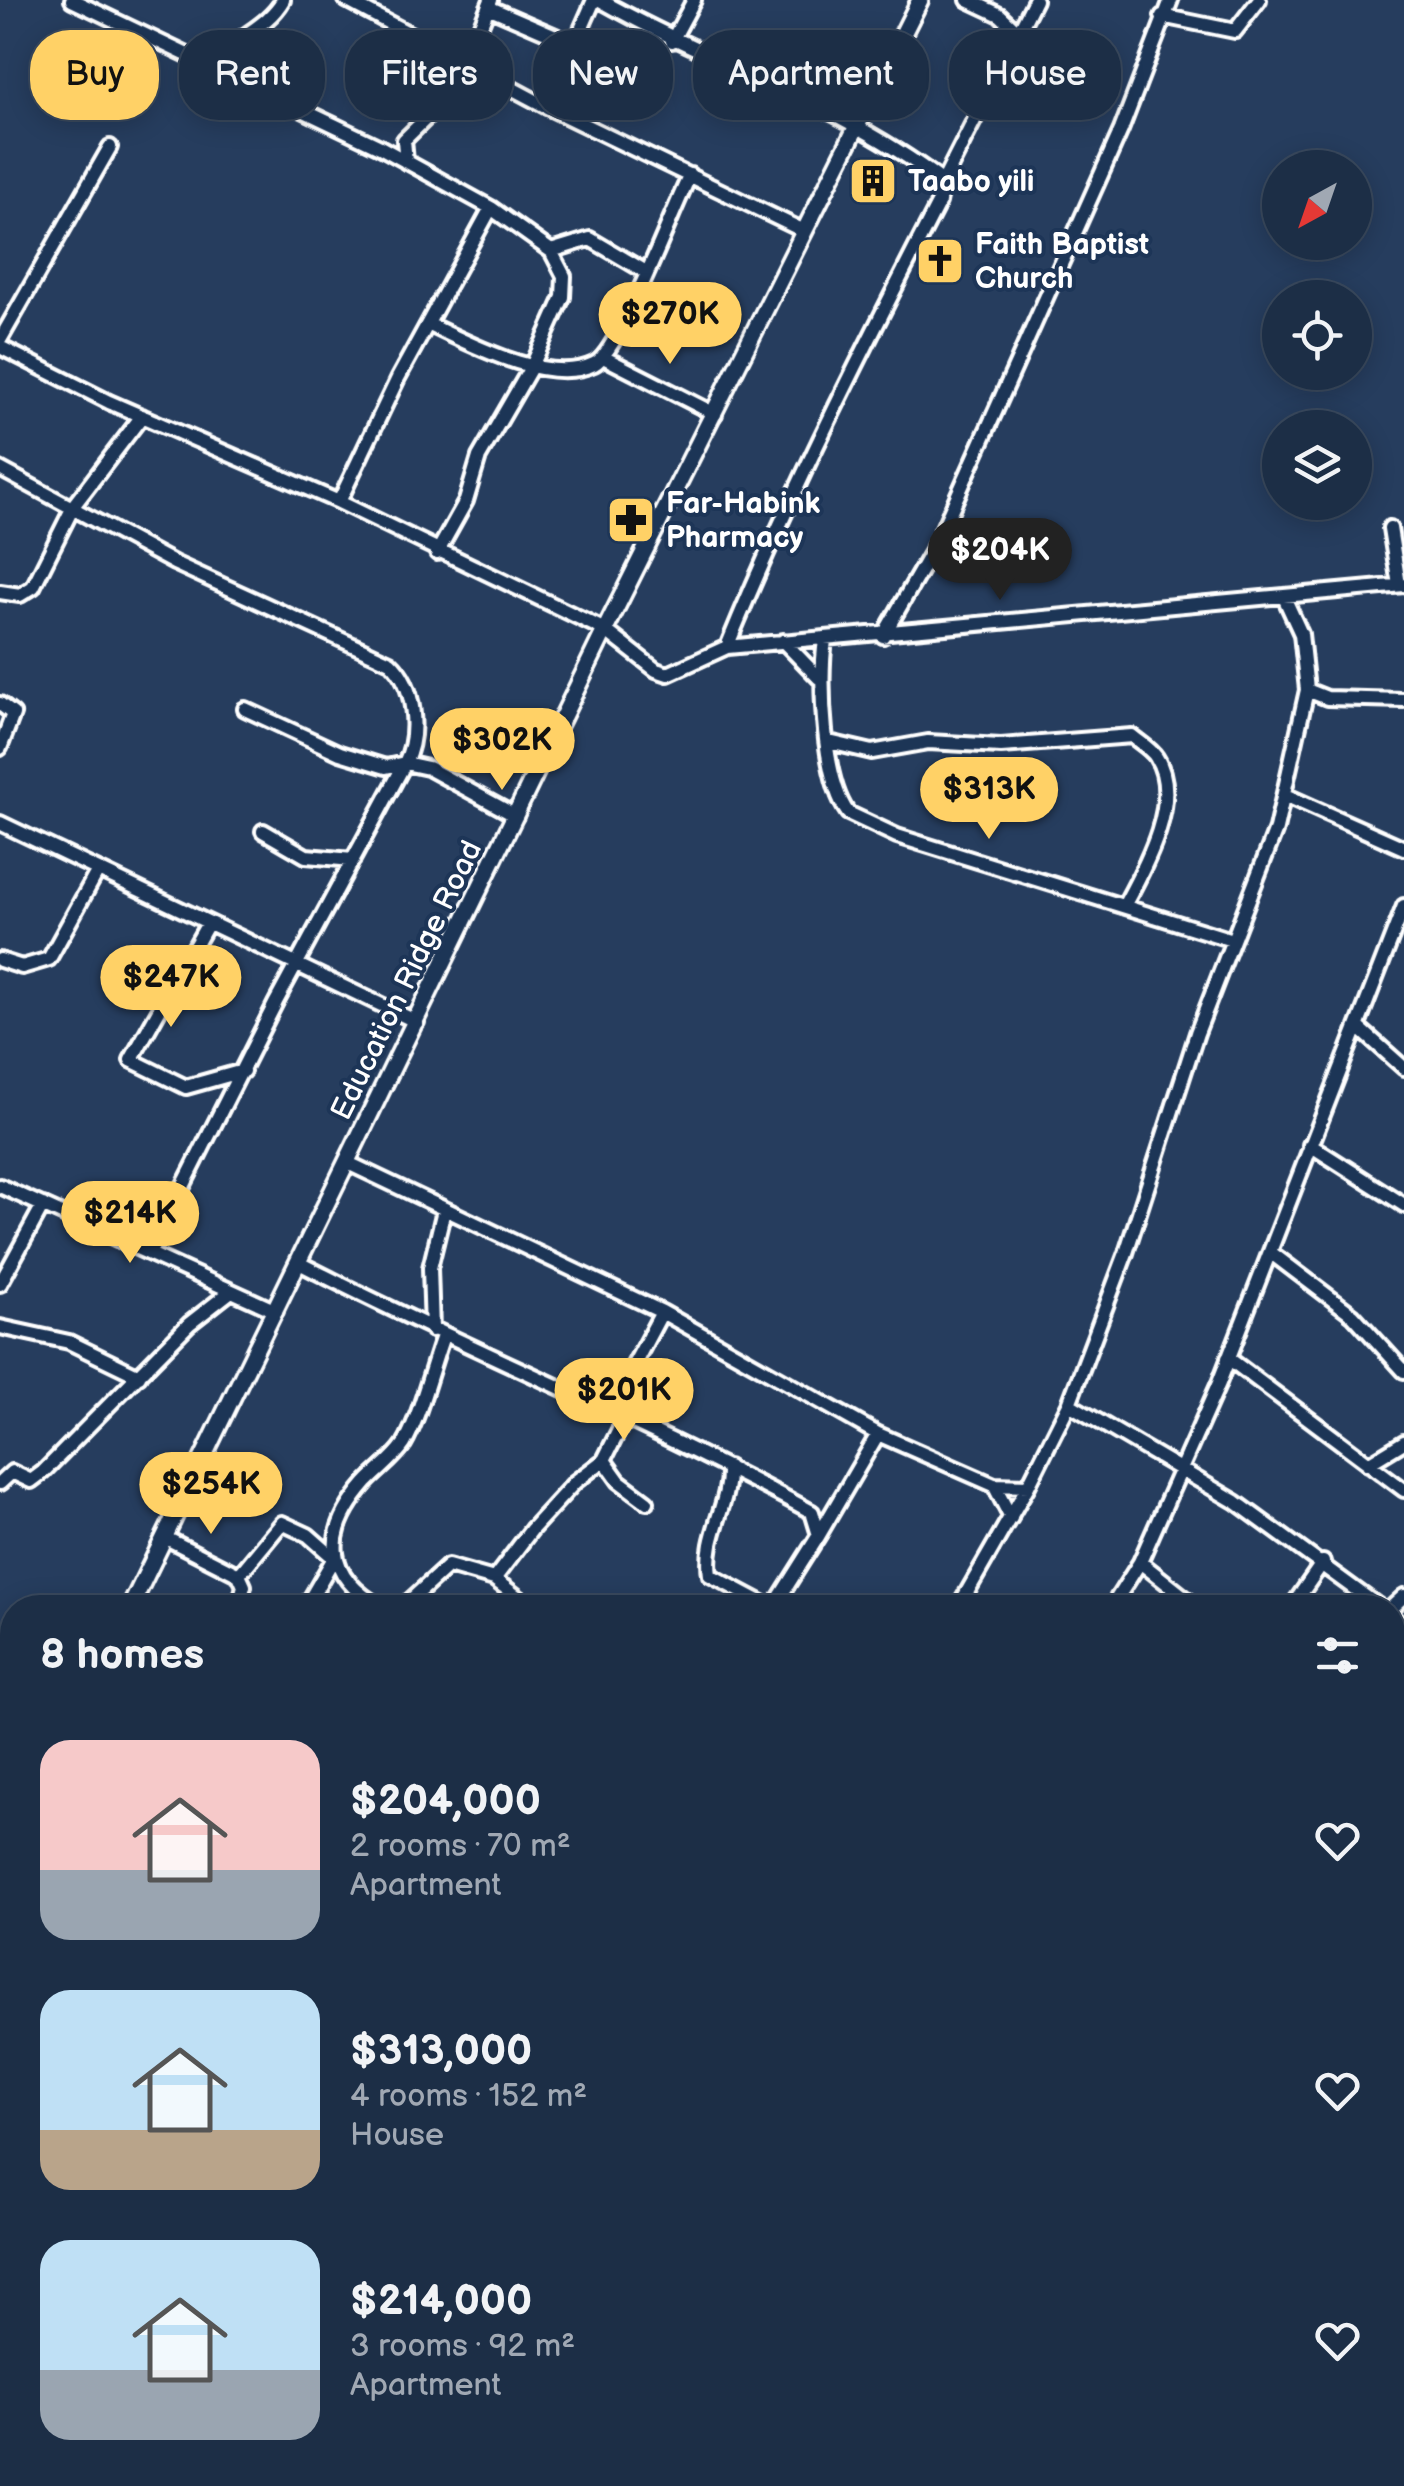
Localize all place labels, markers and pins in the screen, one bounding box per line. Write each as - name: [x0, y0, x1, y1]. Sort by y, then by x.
- building icon: Taabo yili: [847, 155, 899, 207]
- place label: Taabo yili: [908, 164, 1034, 200]
- place label: Faith Baptist Church: [975, 227, 1149, 297]
- church icon: Faith Baptist Church: [914, 235, 966, 287]
- pin: $270K: [600, 282, 740, 367]
- place label: Far-Habink Pharmacy: [666, 486, 820, 556]
- pharmacy icon: Far-Habink Pharmacy: [605, 494, 657, 546]
- pin: $204K: [930, 518, 1070, 603]
- pin: $302K: [432, 708, 572, 793]
- pin: $313K: [919, 757, 1059, 842]
- pin: $247K: [101, 945, 241, 1030]
- pin: $214K: [60, 1181, 200, 1266]
- pin: $201K: [554, 1358, 694, 1443]
- pin: $254K: [141, 1452, 281, 1537]

